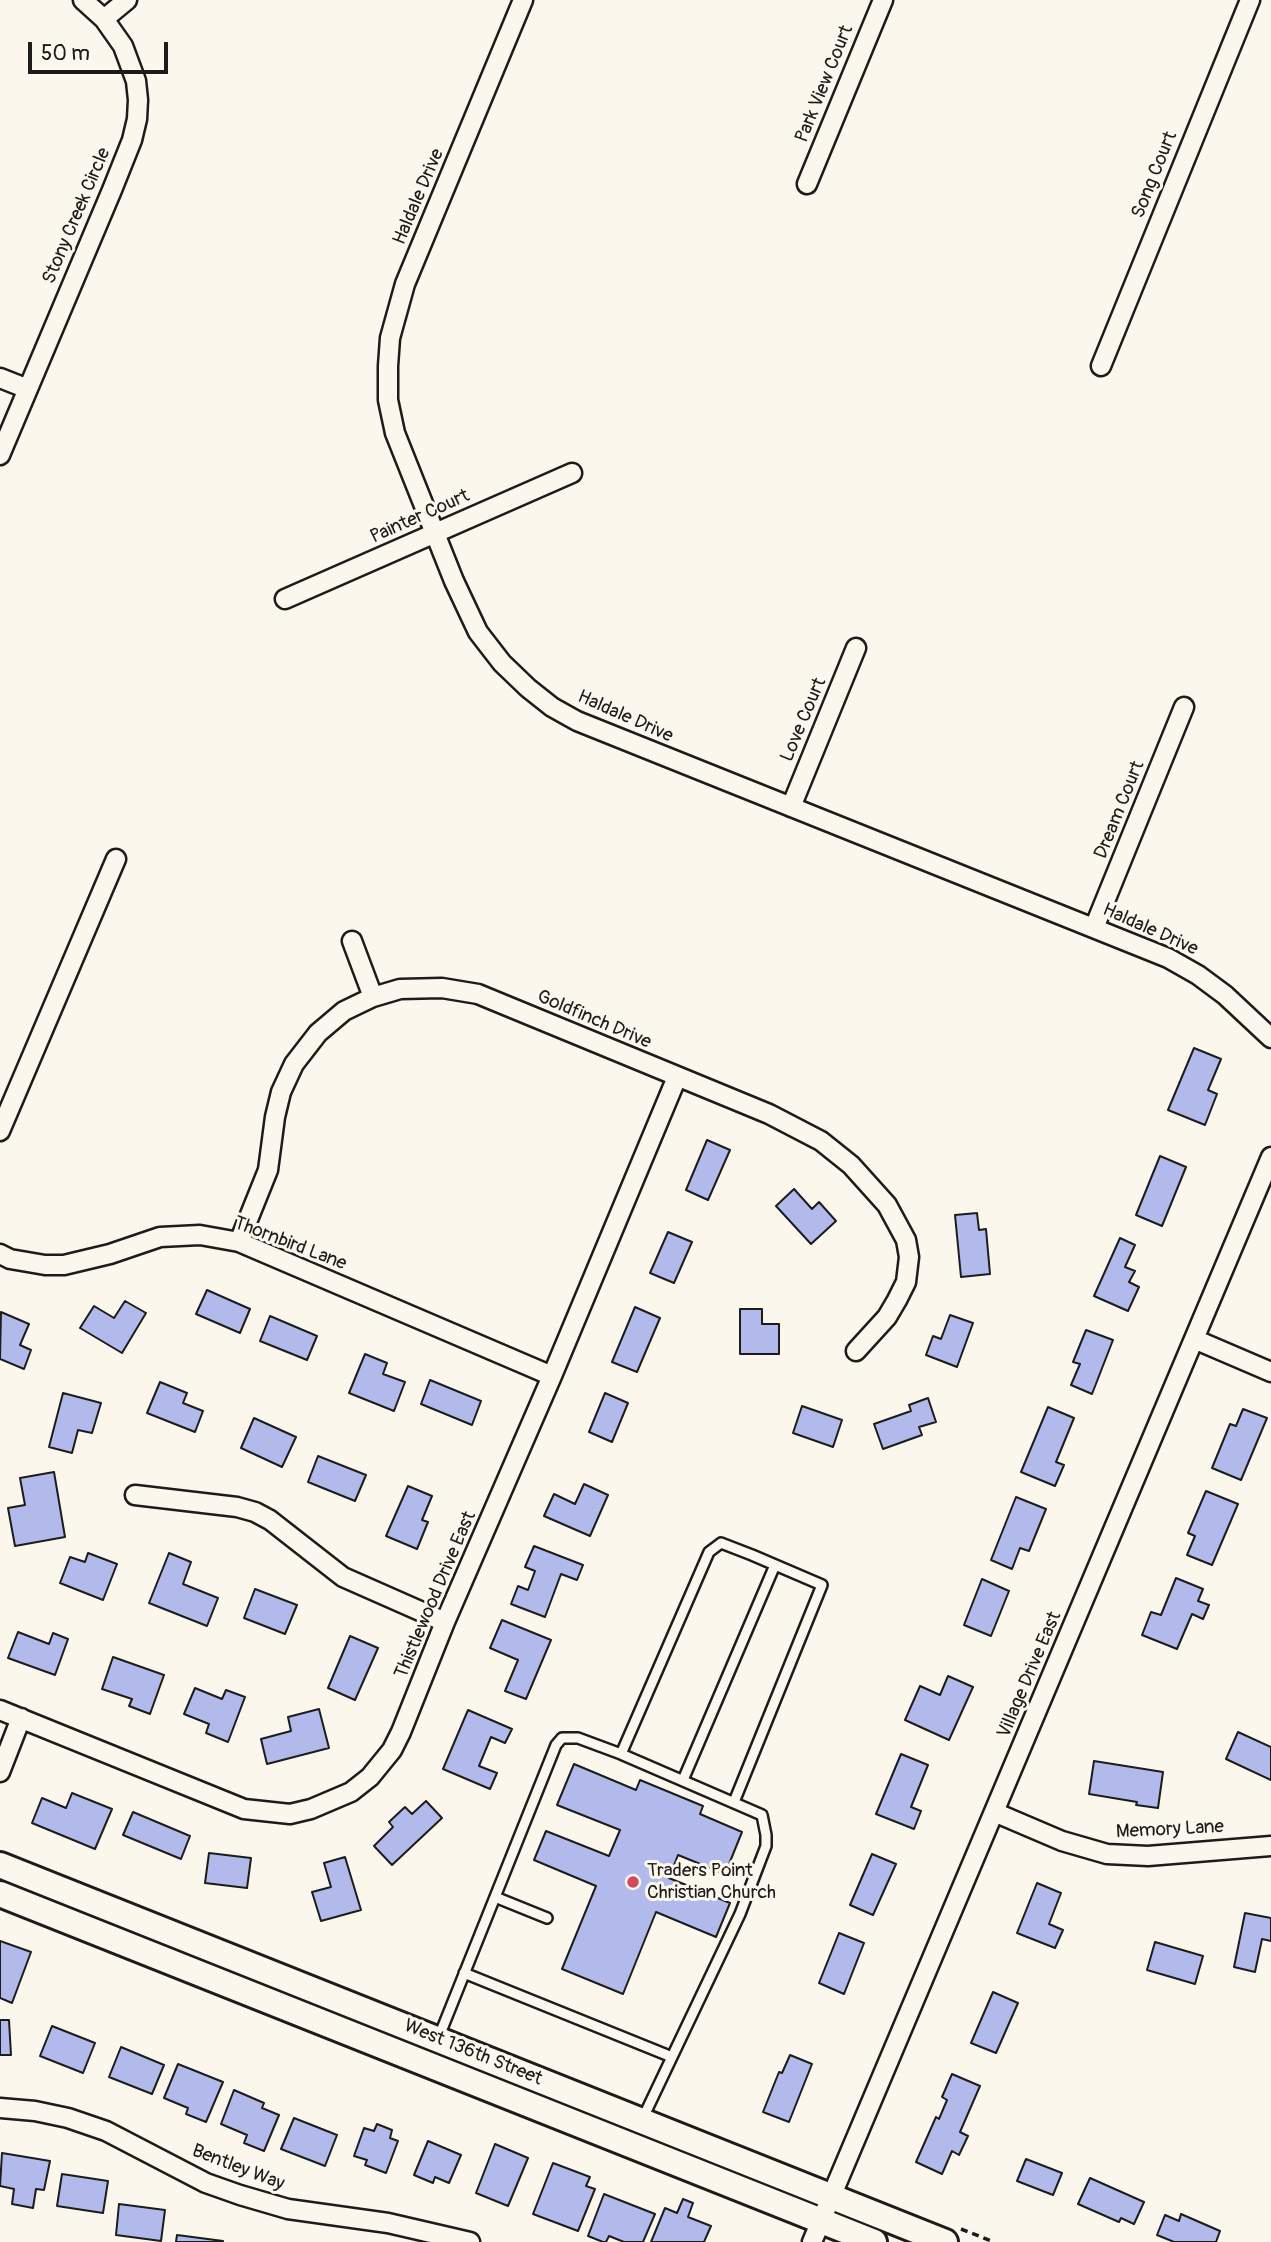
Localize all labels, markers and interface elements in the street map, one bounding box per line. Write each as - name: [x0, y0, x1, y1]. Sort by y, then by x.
- street label: Park View Court: [791, 22, 859, 146]
- scale bar: [32, 28, 172, 72]
- text: 50 m: [41, 40, 90, 67]
- street label: Song Court: [1127, 128, 1183, 222]
- street label: Stony Creek Circle: [38, 144, 116, 288]
- street label: Haldale Drive: [389, 146, 449, 248]
- street label: Painter Court: [367, 485, 473, 549]
- street label: Love Court: [776, 675, 832, 765]
- street label: Haldale Drive: [574, 686, 676, 748]
- street label: Dream Court: [1090, 758, 1150, 862]
- street label: Haldale Drive: [1099, 899, 1201, 961]
- street label: Goldfinch Drive: [534, 986, 654, 1054]
- street label: Thornbird Lane: [230, 1212, 350, 1276]
- street label: Thistlewood Drive East: [390, 1508, 482, 1682]
- street label: Village Drive East: [993, 1608, 1067, 1742]
- street label: Memory Lane: [1115, 1816, 1225, 1844]
- place label: Traders Point Christian Church: [647, 1860, 776, 1904]
- marker: Traders Point Christian Church: [625, 1874, 641, 1890]
- street label: West 136th Street: [401, 2015, 545, 2091]
- street label: Bentley Way: [189, 2140, 287, 2196]

